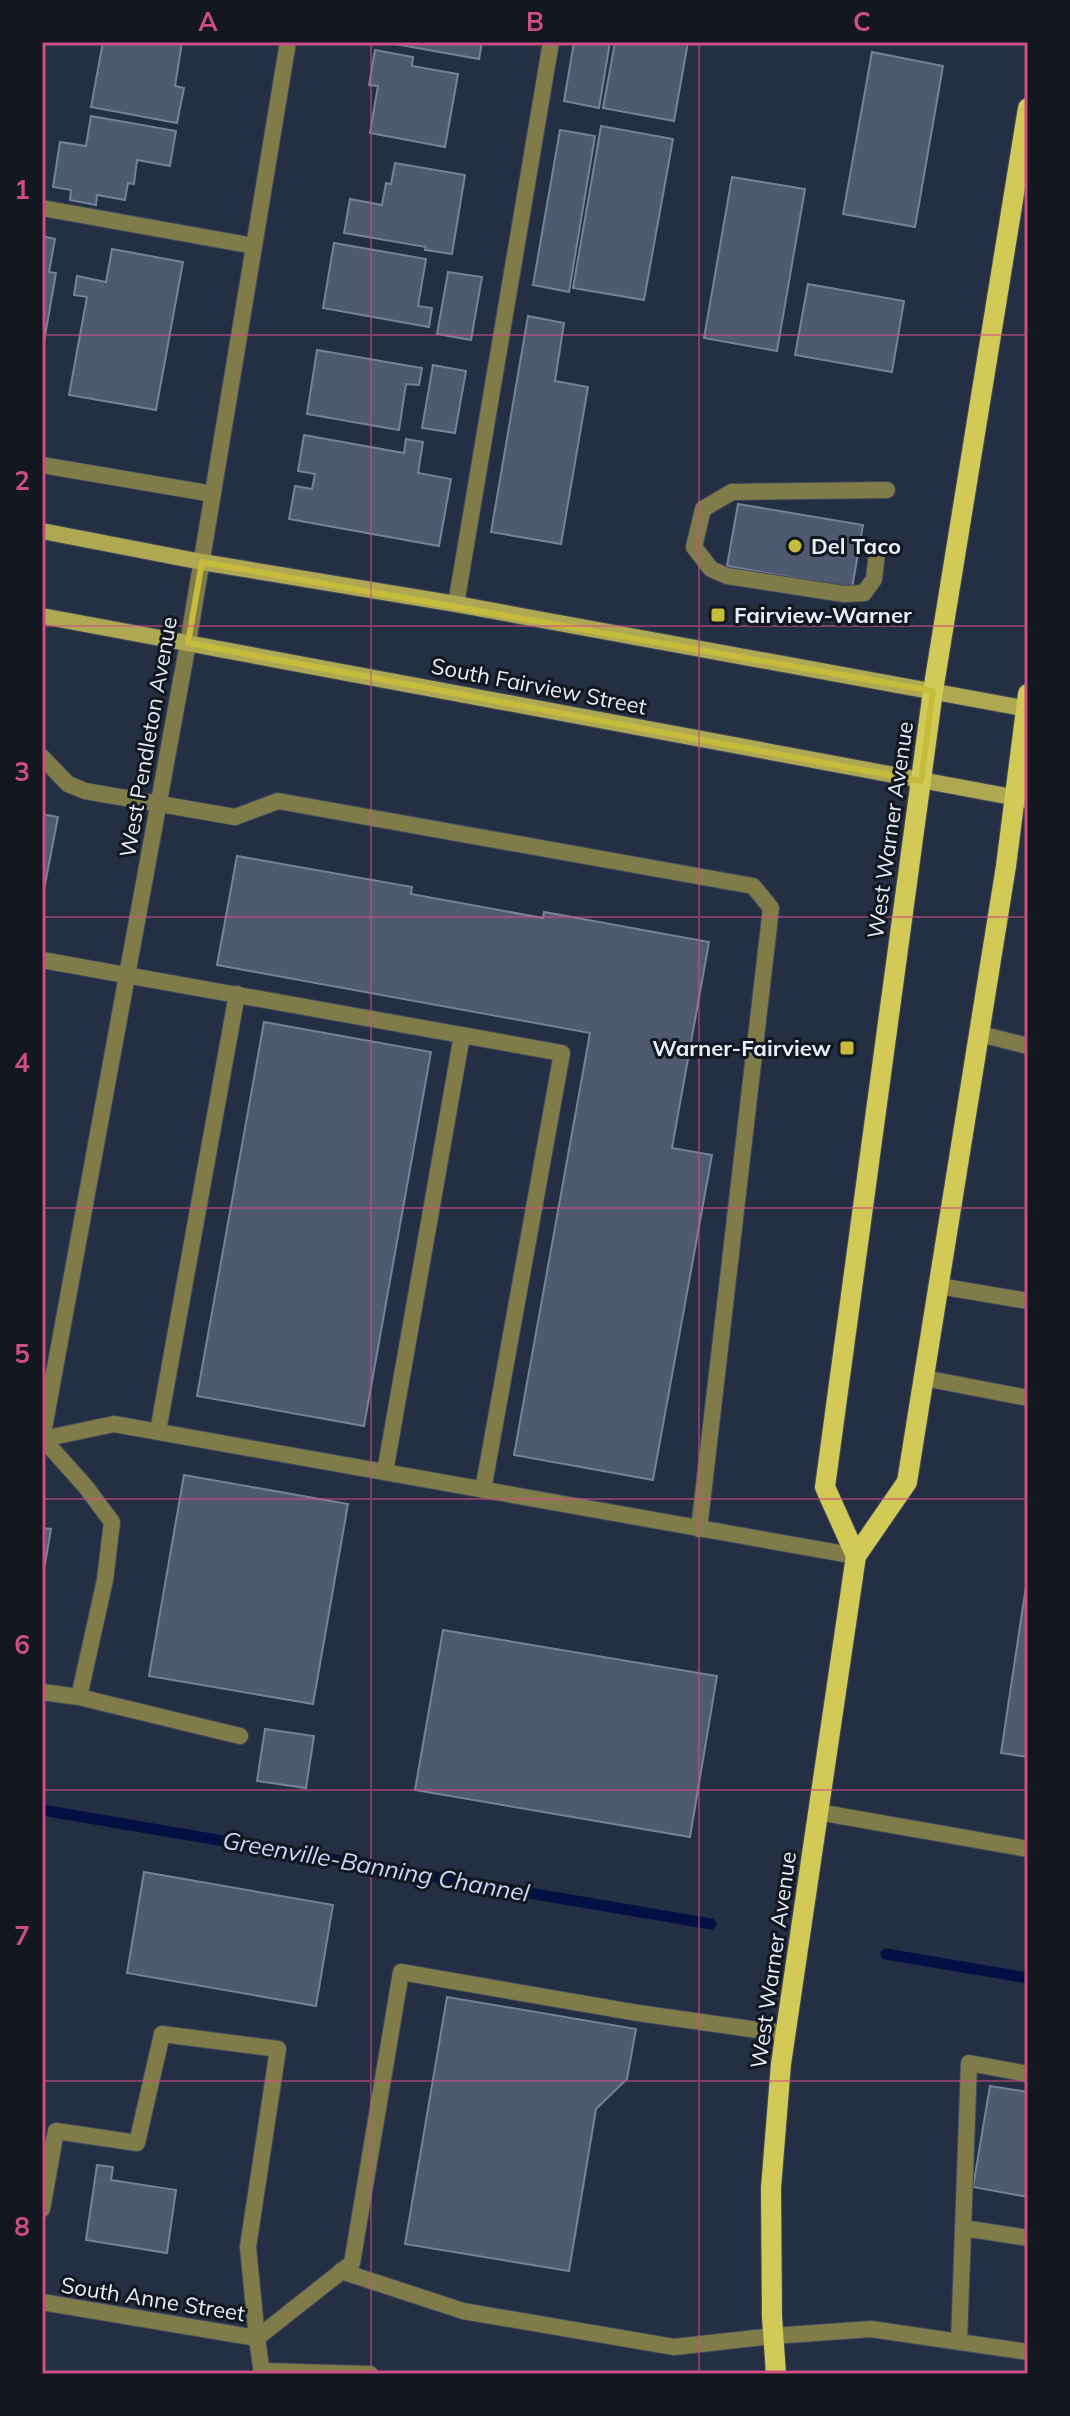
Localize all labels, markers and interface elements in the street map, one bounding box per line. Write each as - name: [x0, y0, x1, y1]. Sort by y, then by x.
- text: A: [198, 5, 218, 38]
- text: B: [526, 5, 544, 38]
- text: C: [853, 5, 871, 38]
- text: 1: [14, 173, 30, 206]
- text: 2: [14, 464, 30, 497]
- place label: Del Taco: [811, 532, 901, 560]
- marker: Del Taco: [786, 537, 804, 555]
- place label: Fairview-Warner: [734, 601, 912, 629]
- marker: Fairview-Warner: [709, 606, 727, 624]
- street label: West Pendleton Avenue: [113, 614, 183, 860]
- street label: South Fairview Street: [429, 651, 649, 721]
- street label: West Warner Avenue: [861, 720, 919, 940]
- text: 3: [14, 755, 30, 788]
- place label: Warner-Fairview: [652, 1034, 832, 1062]
- marker: Warner-Fairview: [838, 1039, 856, 1057]
- text: 4: [14, 1046, 30, 1079]
- text: 5: [14, 1337, 30, 1370]
- text: 6: [14, 1628, 30, 1661]
- water label: Greenville-Banning Channel: [221, 1824, 532, 1908]
- street label: West Warner Avenue: [744, 1850, 802, 2070]
- text: 7: [14, 1919, 30, 1952]
- text: 8: [14, 2210, 30, 2243]
- street label: South Anne Street: [59, 2271, 247, 2327]

